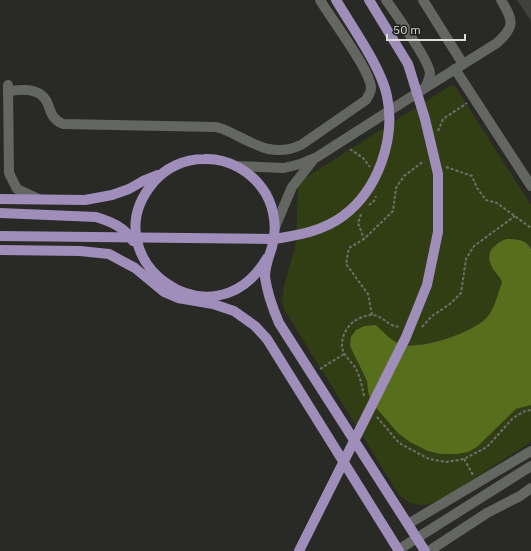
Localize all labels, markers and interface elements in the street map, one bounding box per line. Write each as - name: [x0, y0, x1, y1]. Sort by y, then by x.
- scale bar: [387, 16, 465, 42]
- text: 50 m: [393, 22, 421, 37]

